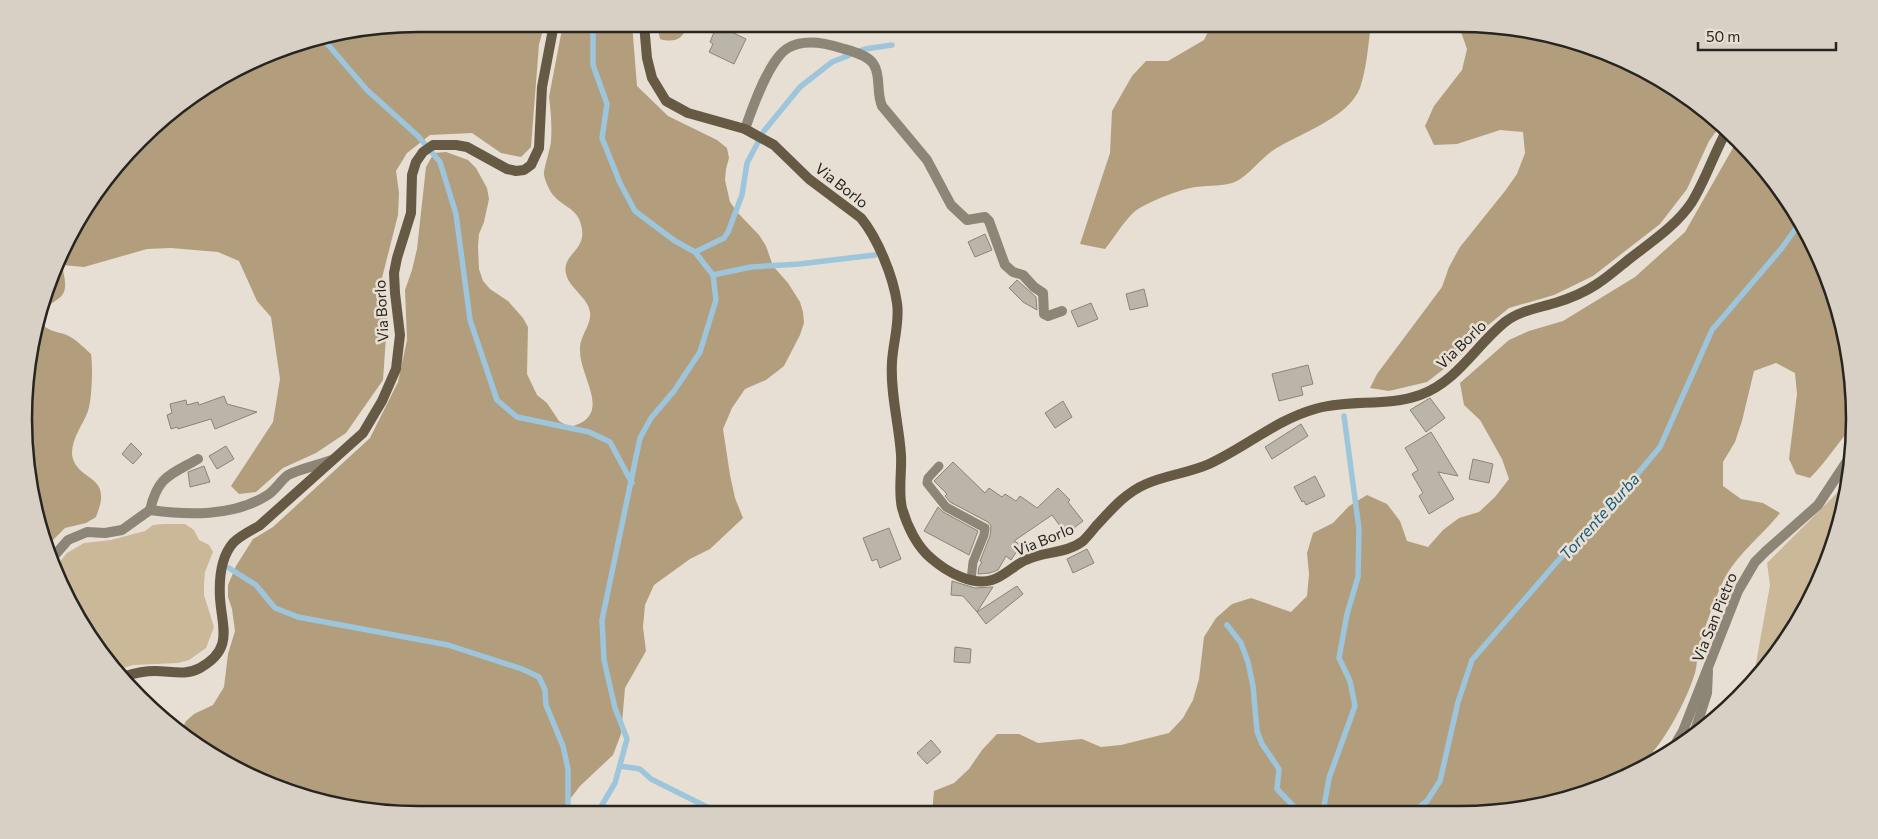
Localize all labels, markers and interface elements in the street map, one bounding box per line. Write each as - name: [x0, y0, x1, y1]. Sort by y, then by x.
- scale bar: [1698, 20, 1836, 52]
- text: 50 m: [1706, 27, 1740, 45]
- street label: Via Borlo: [812, 159, 872, 211]
- street label: Via Borlo: [370, 279, 392, 343]
- street label: Via Borlo: [1432, 316, 1490, 372]
- water label: Torrente Burba: [1555, 469, 1643, 563]
- street label: Via Borlo: [1012, 519, 1076, 559]
- street label: Via San Pietro: [1688, 570, 1740, 664]

